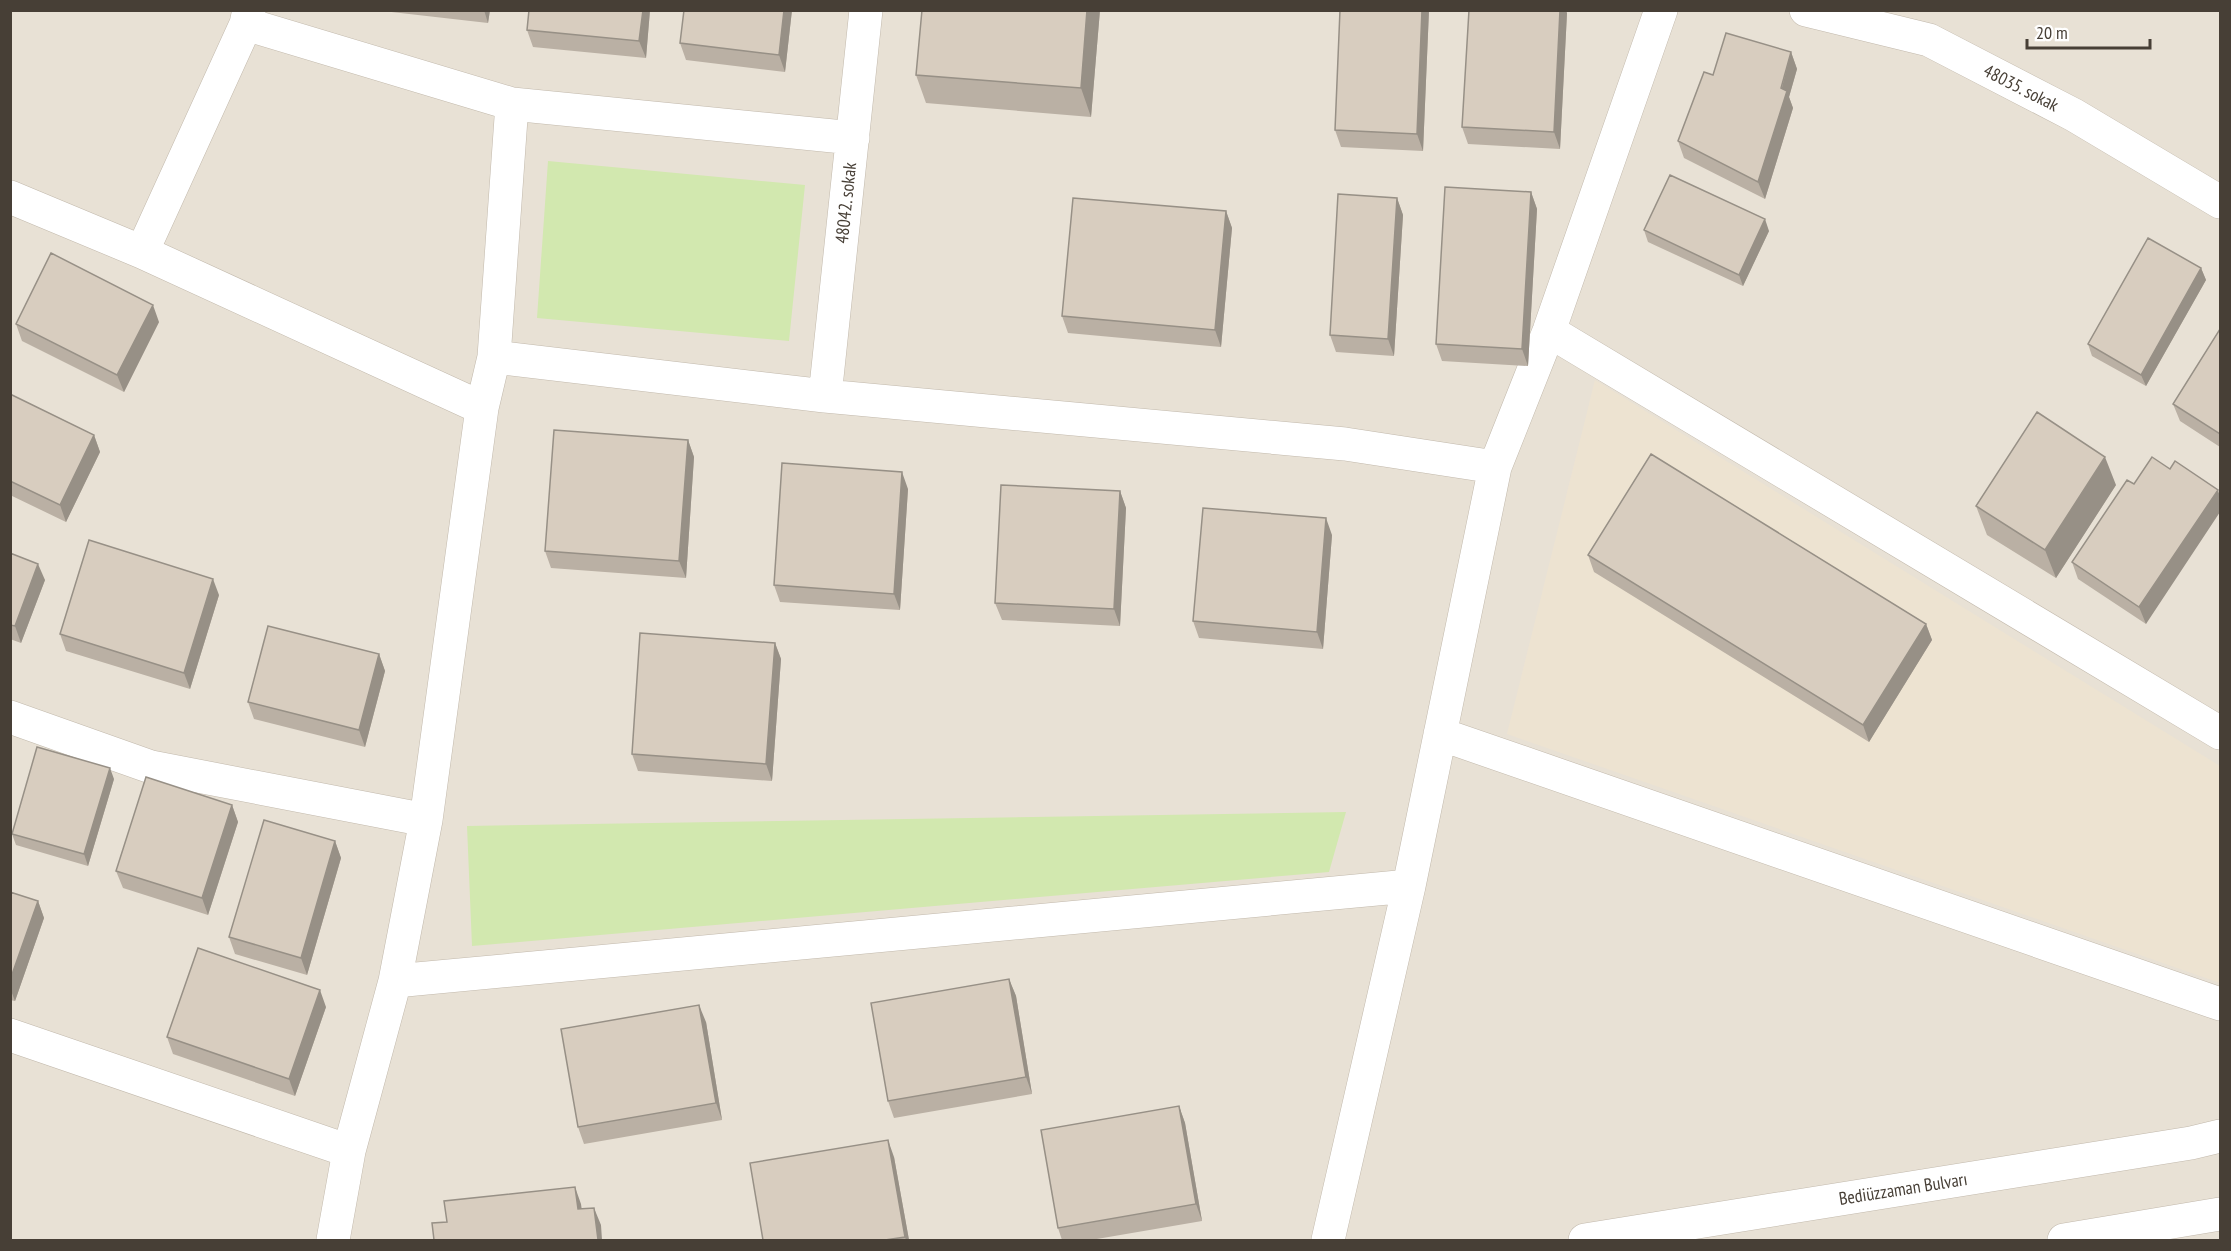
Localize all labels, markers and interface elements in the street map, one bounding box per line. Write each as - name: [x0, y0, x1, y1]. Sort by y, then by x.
- scale bar: [2027, 12, 2150, 50]
- text: 20 m: [2036, 21, 2068, 44]
- street label: 48035. sokak: [1980, 59, 2063, 116]
- street label: 48042. sokak: [830, 161, 861, 245]
- street label: Bediüzzaman Bulvarı: [1837, 1167, 1969, 1210]

